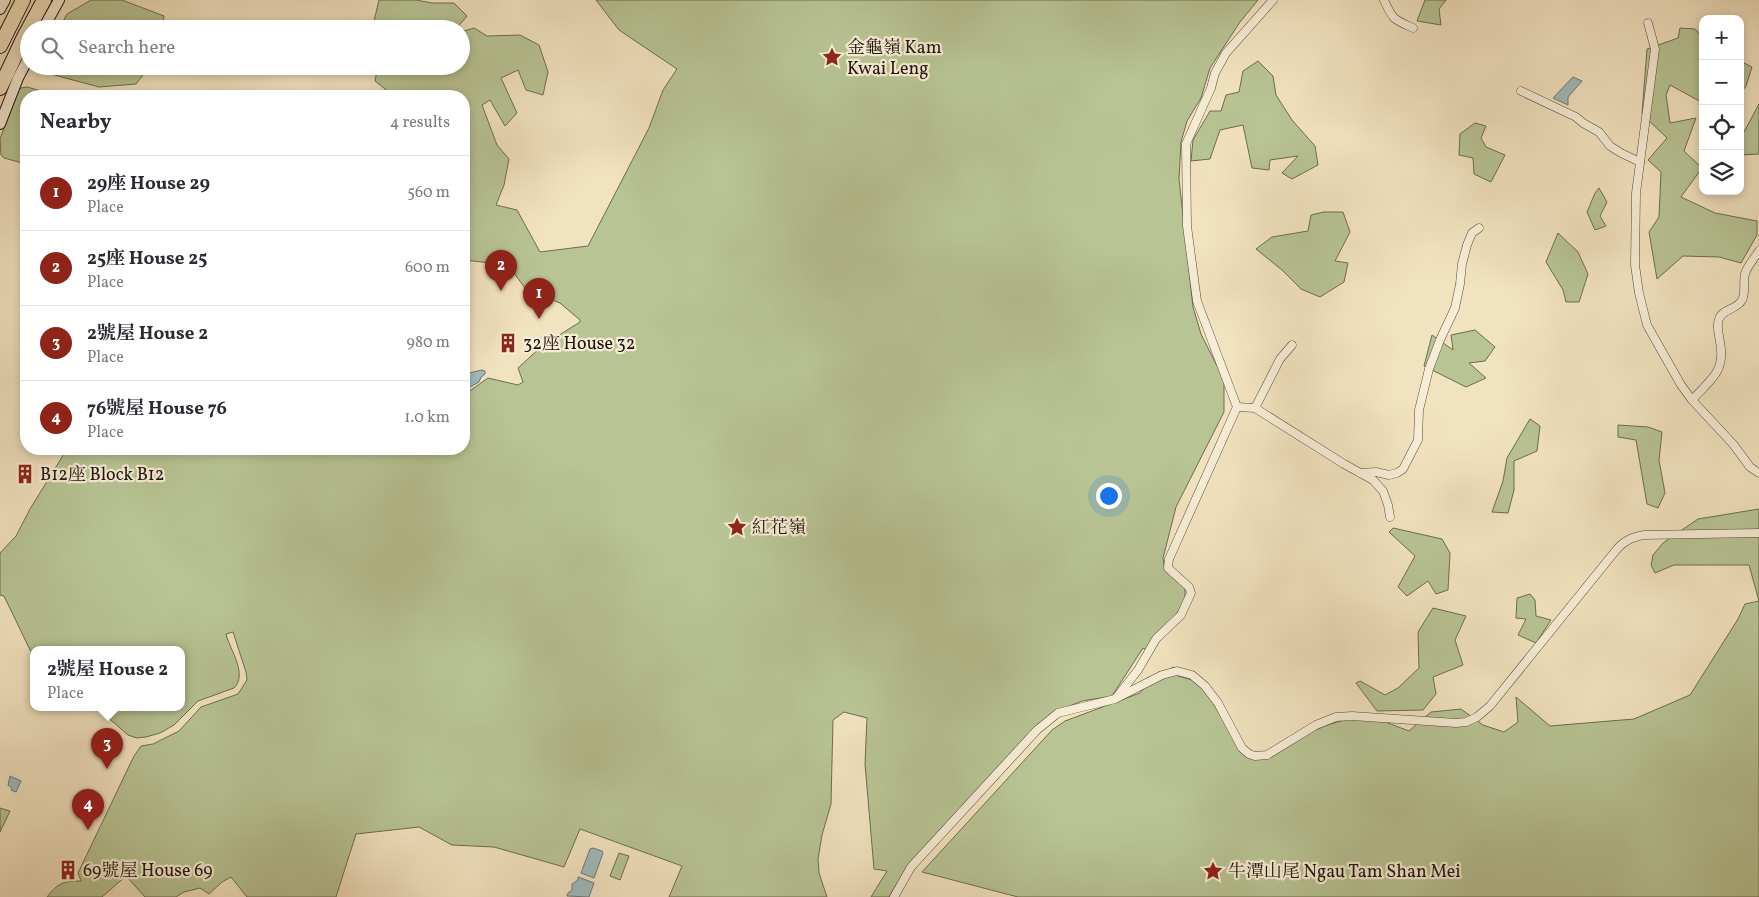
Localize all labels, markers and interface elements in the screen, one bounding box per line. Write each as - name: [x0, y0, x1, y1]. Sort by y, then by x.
- map controls: [1699, 15, 1744, 195]
- button: +: [1699, 15, 1744, 60]
- search box: [20, 20, 470, 75]
- icon: search: [38, 34, 66, 62]
- text: Search here: [78, 35, 175, 61]
- place label: 金龜嶺 Kam Kwai Leng: [847, 36, 942, 82]
- place icon: 金龜嶺 Kam Kwai Leng: [821, 46, 843, 68]
- button: −: [1699, 60, 1744, 105]
- button: locate: [1699, 105, 1744, 150]
- text: Nearby: [40, 108, 111, 137]
- text: 4 results: [390, 112, 450, 134]
- button: layers: [1699, 150, 1744, 195]
- text: 29座 House 29: [87, 171, 210, 197]
- text: 1: [53, 182, 59, 204]
- text: 560 m: [407, 182, 450, 204]
- text: Place: [87, 197, 124, 219]
- text: 25座 House 25: [87, 246, 207, 272]
- pin: 2: [485, 250, 517, 291]
- text: 2: [52, 257, 60, 279]
- text: 600 m: [405, 257, 450, 279]
- text: Place: [87, 272, 124, 294]
- pin: 1: [523, 278, 555, 319]
- text: 2號屋 House 2: [87, 321, 208, 347]
- text: 3: [52, 332, 60, 354]
- text: 980 m: [407, 332, 450, 354]
- building icon: 32座 House 32: [497, 332, 519, 354]
- place label: 32座 House 32: [523, 332, 636, 357]
- text: Place: [87, 347, 124, 369]
- text: 76號屋 House 76: [87, 396, 227, 422]
- text: 4: [51, 407, 61, 429]
- text: 1.0 km: [404, 407, 450, 429]
- text: Place: [87, 422, 124, 444]
- building icon: B12座 Block B12: [14, 463, 36, 485]
- place label: B12座 Block B12: [40, 463, 165, 488]
- your location: [1096, 483, 1122, 509]
- place icon: 紅花嶺: [726, 516, 748, 538]
- place label: 紅花嶺: [752, 516, 806, 541]
- popup: [30, 646, 185, 711]
- text: 2號屋 House 2: [47, 657, 168, 683]
- text: Place: [47, 683, 84, 705]
- pin: 3: [91, 728, 123, 769]
- pin: 4: [72, 789, 104, 830]
- building icon: 69號屋 House 69: [57, 859, 79, 881]
- place label: 69號屋 House 69: [83, 859, 213, 884]
- place icon: 牛潭山尾 Ngau Tam Shan Mei: [1202, 860, 1224, 882]
- place label: 牛潭山尾 Ngau Tam Shan Mei: [1228, 860, 1461, 885]

